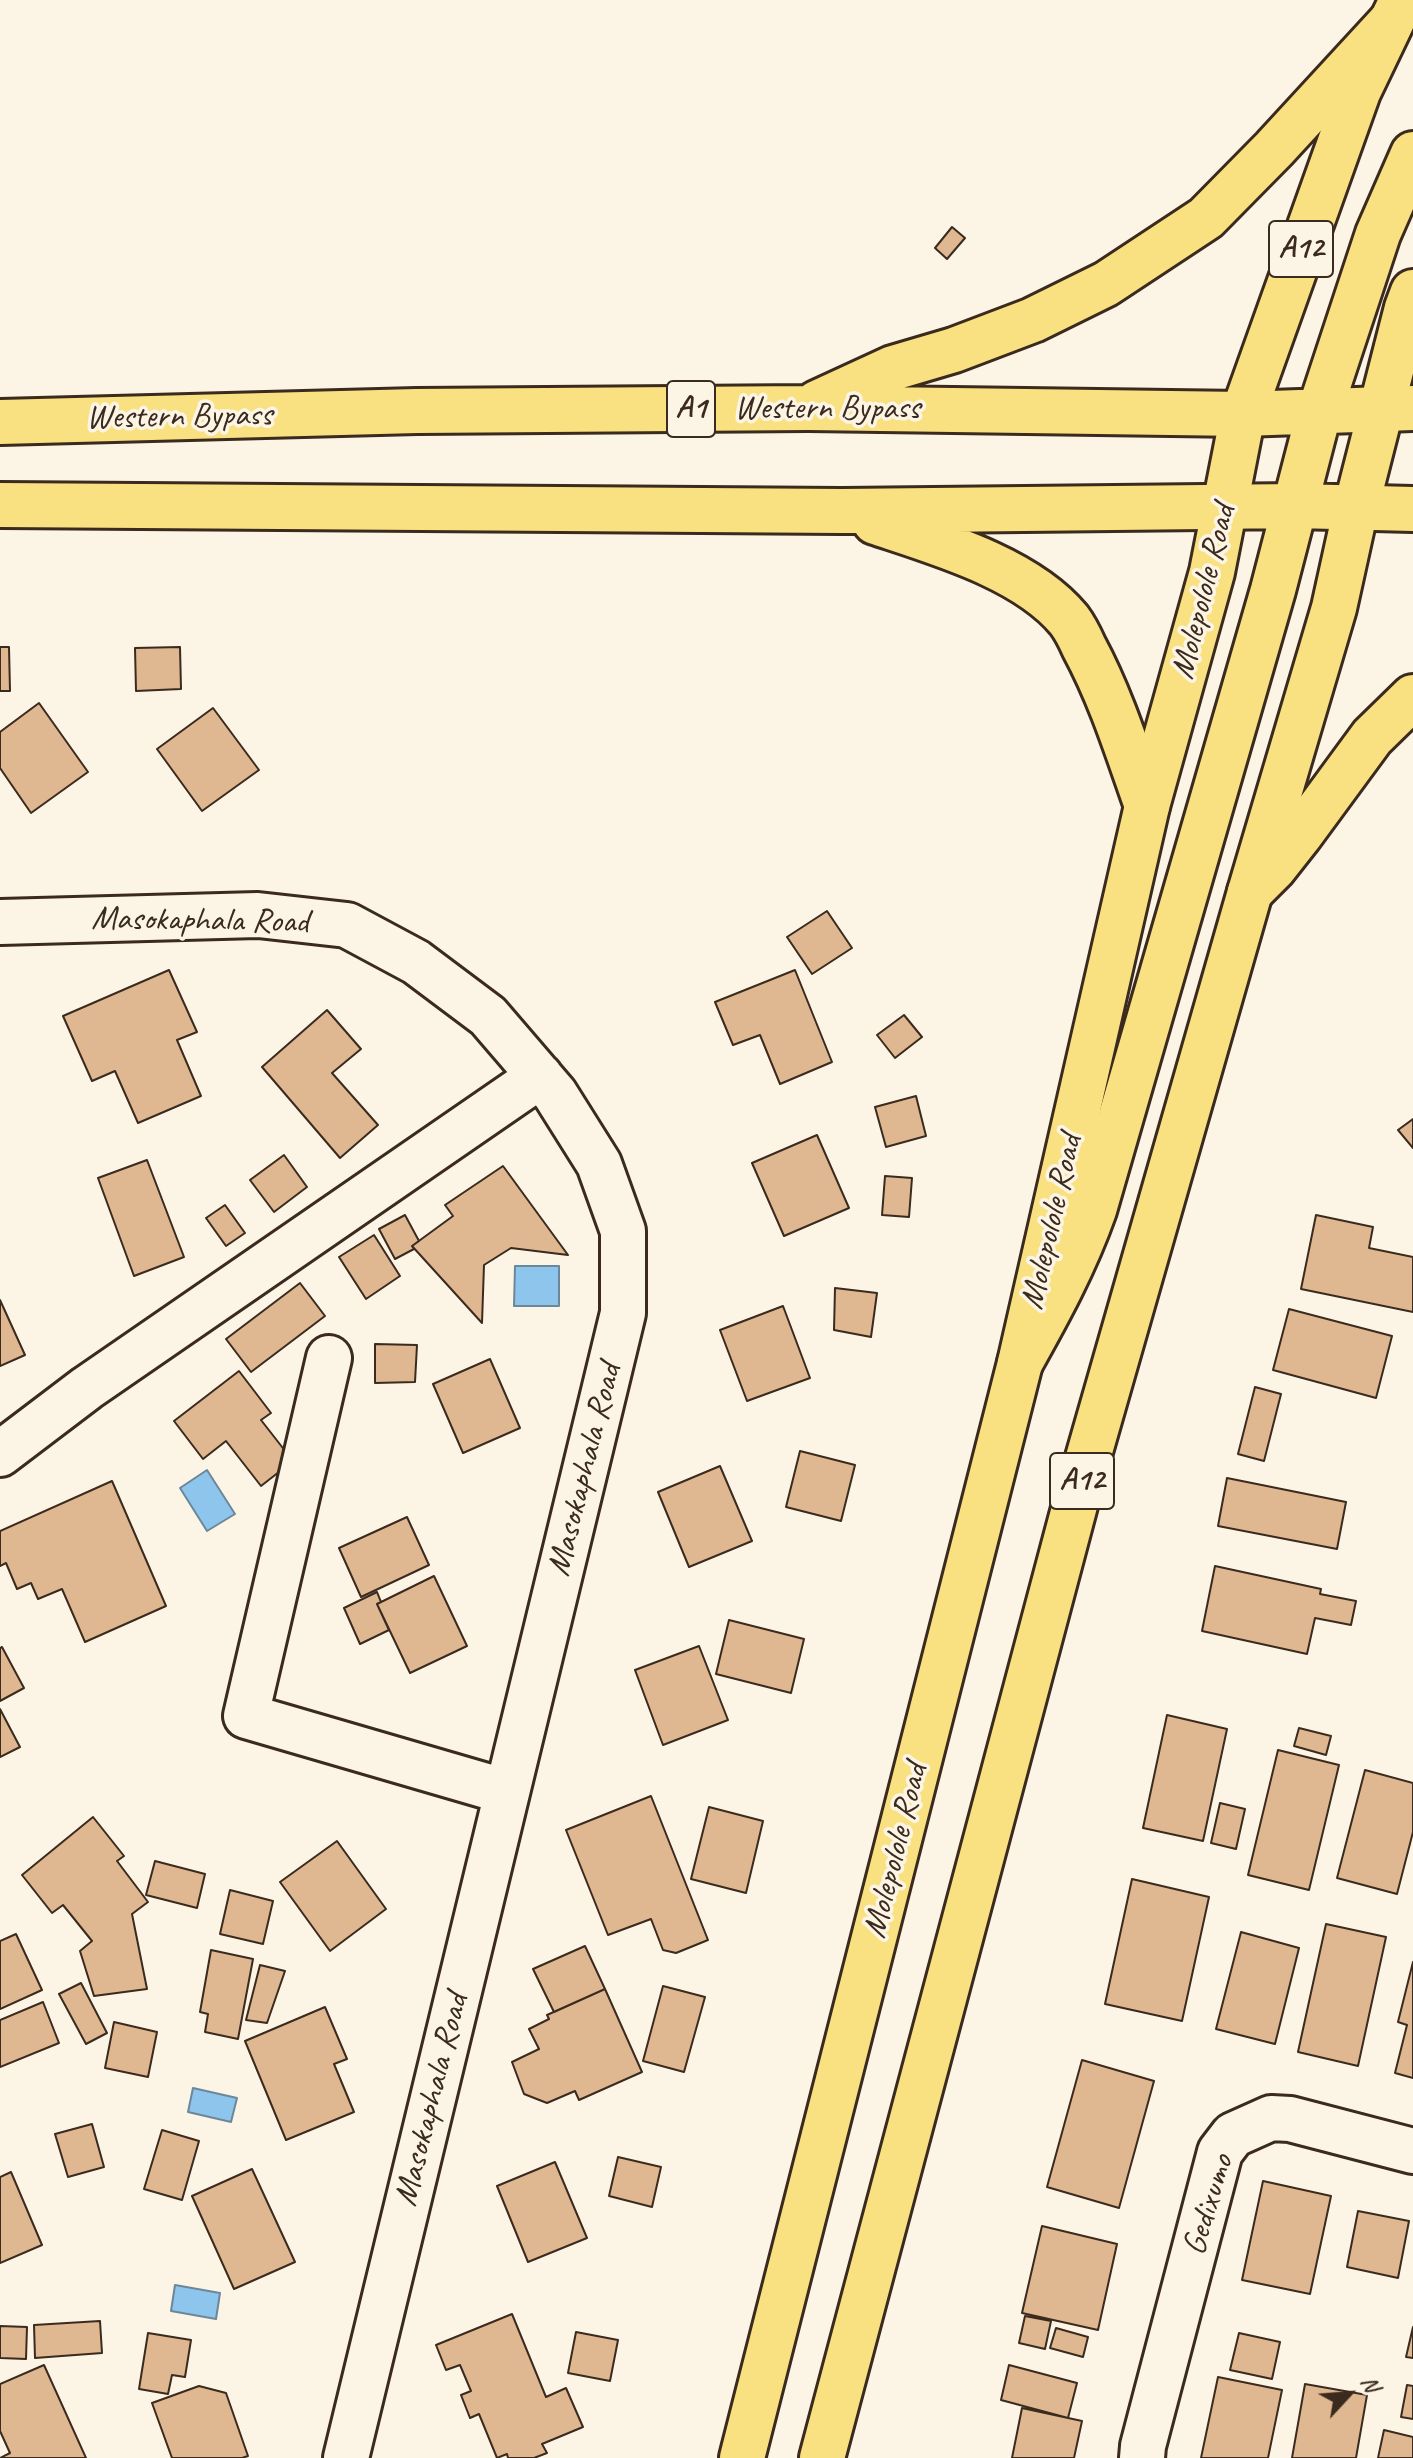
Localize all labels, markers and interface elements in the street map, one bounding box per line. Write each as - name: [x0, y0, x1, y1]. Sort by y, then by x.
- road number: A12: [1269, 221, 1333, 277]
- road number: A1: [667, 381, 715, 437]
- street label: Western Bypass: [734, 389, 920, 429]
- street label: Western Bypass: [86, 395, 272, 439]
- street label: Molepolole Road: [1163, 501, 1245, 683]
- street label: Masokaphala Road: [91, 899, 309, 943]
- street label: Molepolole Road: [1012, 1131, 1092, 1313]
- street label: Masokaphala Road: [539, 1360, 631, 1580]
- road number: A12: [1050, 1453, 1114, 1509]
- street label: Molepolole Road: [855, 1760, 937, 1942]
- street label: Masokaphala Road: [386, 1990, 478, 2210]
- street label: Gedixumo: [1174, 2150, 1244, 2260]
- north arrow: [1309, 2354, 1389, 2434]
- text: N: [1355, 2371, 1386, 2396]

